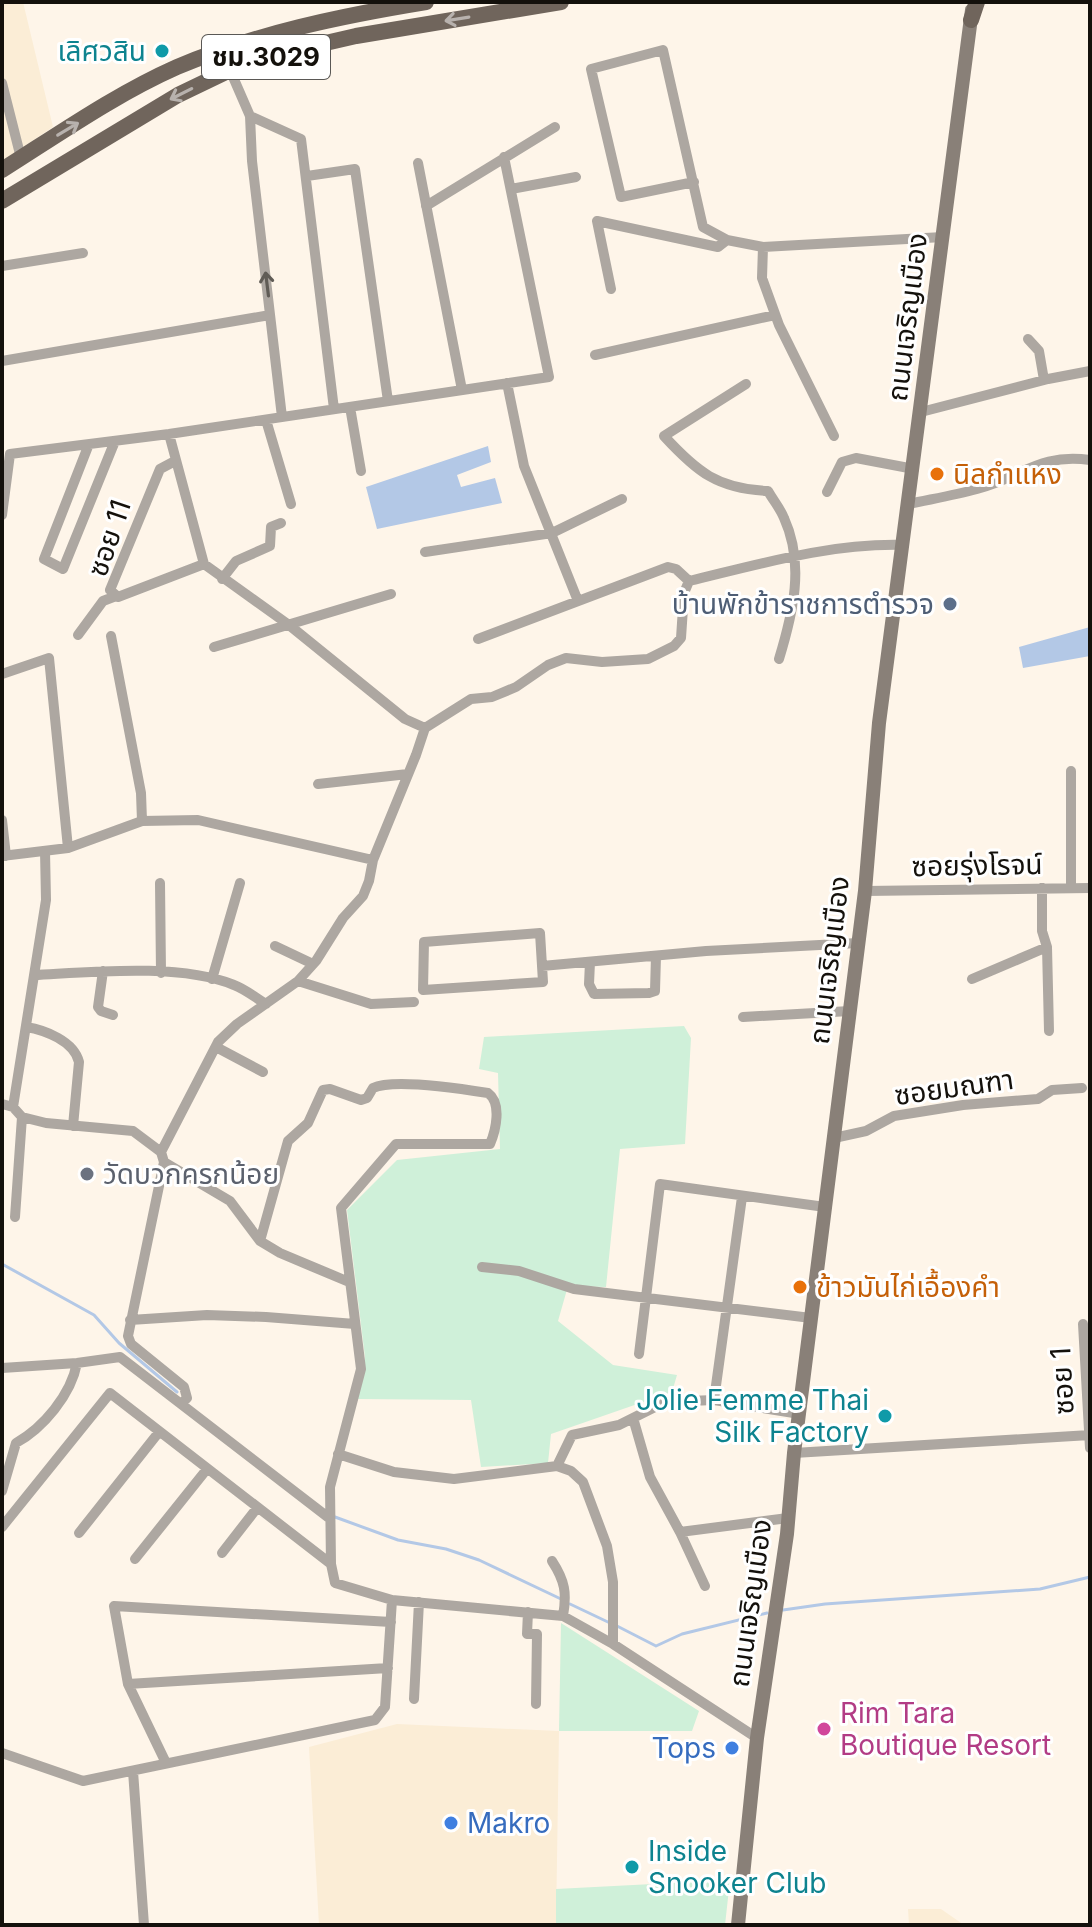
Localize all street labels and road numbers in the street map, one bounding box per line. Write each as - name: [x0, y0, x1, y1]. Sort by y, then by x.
- road number: ชม.3029: [202, 35, 330, 79]
- street label: ถนนเจริญเมือง: [880, 231, 934, 403]
- street label: ซอย 11: [80, 495, 138, 581]
- street label: ซอยรุ่งโรจน์: [911, 847, 1043, 883]
- street label: ถนนเจริญเมือง: [802, 874, 856, 1046]
- street label: ซอยมณฑา: [892, 1062, 1016, 1112]
- street label: ซอย 1: [1043, 1346, 1081, 1416]
- street label: ถนนเจริญเมือง: [721, 1517, 779, 1689]

